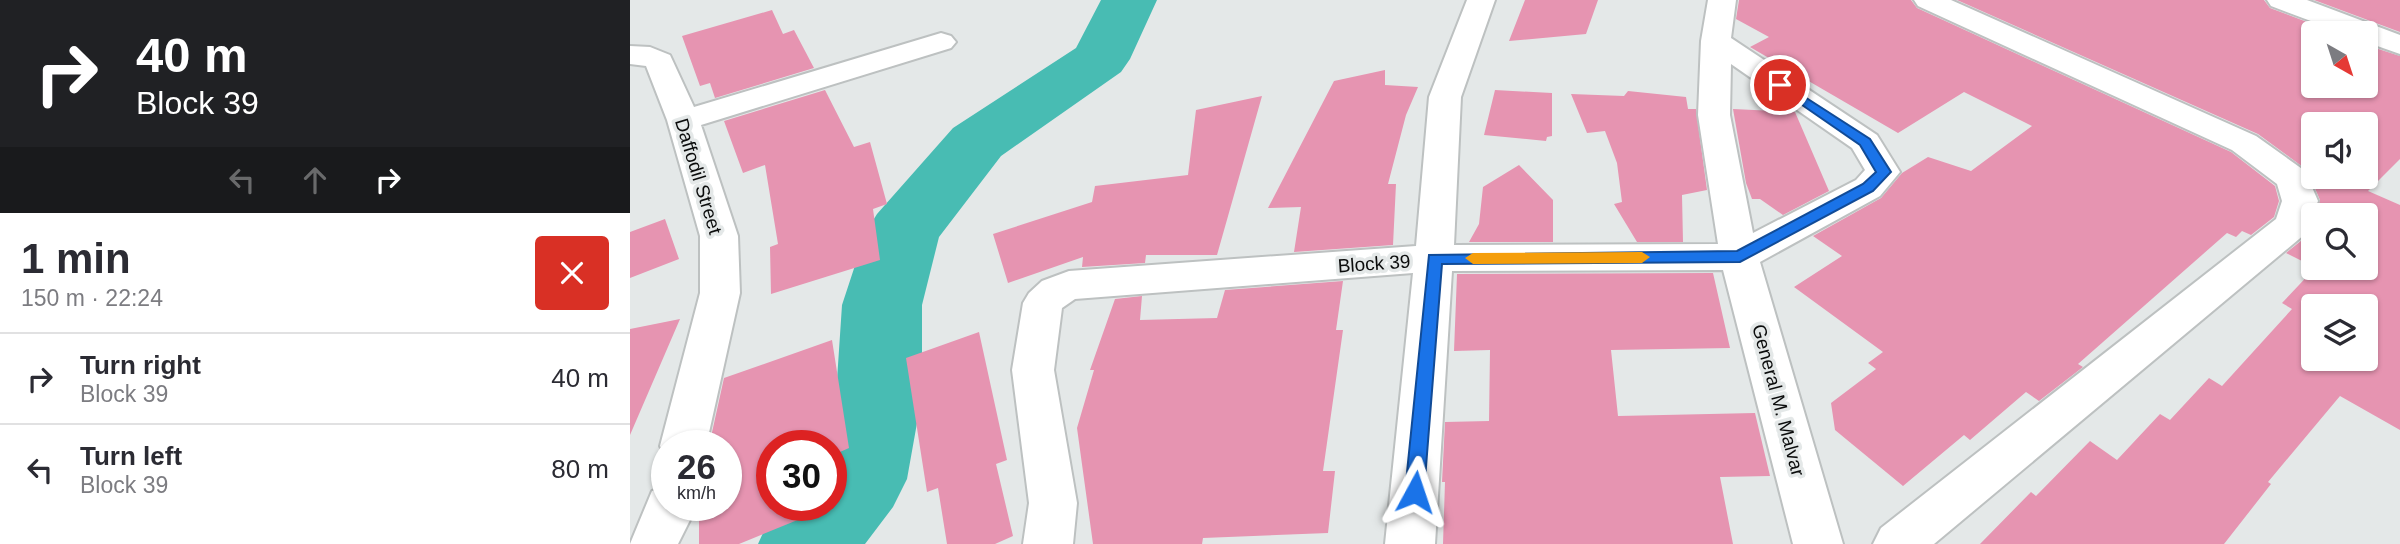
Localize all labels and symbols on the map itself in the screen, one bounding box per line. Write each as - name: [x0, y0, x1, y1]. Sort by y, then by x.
- north arrow: [2301, 21, 2378, 98]
- pin: [1750, 55, 1810, 115]
- street label: Daffodil Street: [671, 116, 726, 237]
- street label: Block 39: [1337, 250, 1411, 277]
- street label: General M. Malvar: [1748, 322, 1809, 479]
- speed limit sign: 30: [756, 430, 847, 521]
- position arrow: [1378, 455, 1452, 529]

